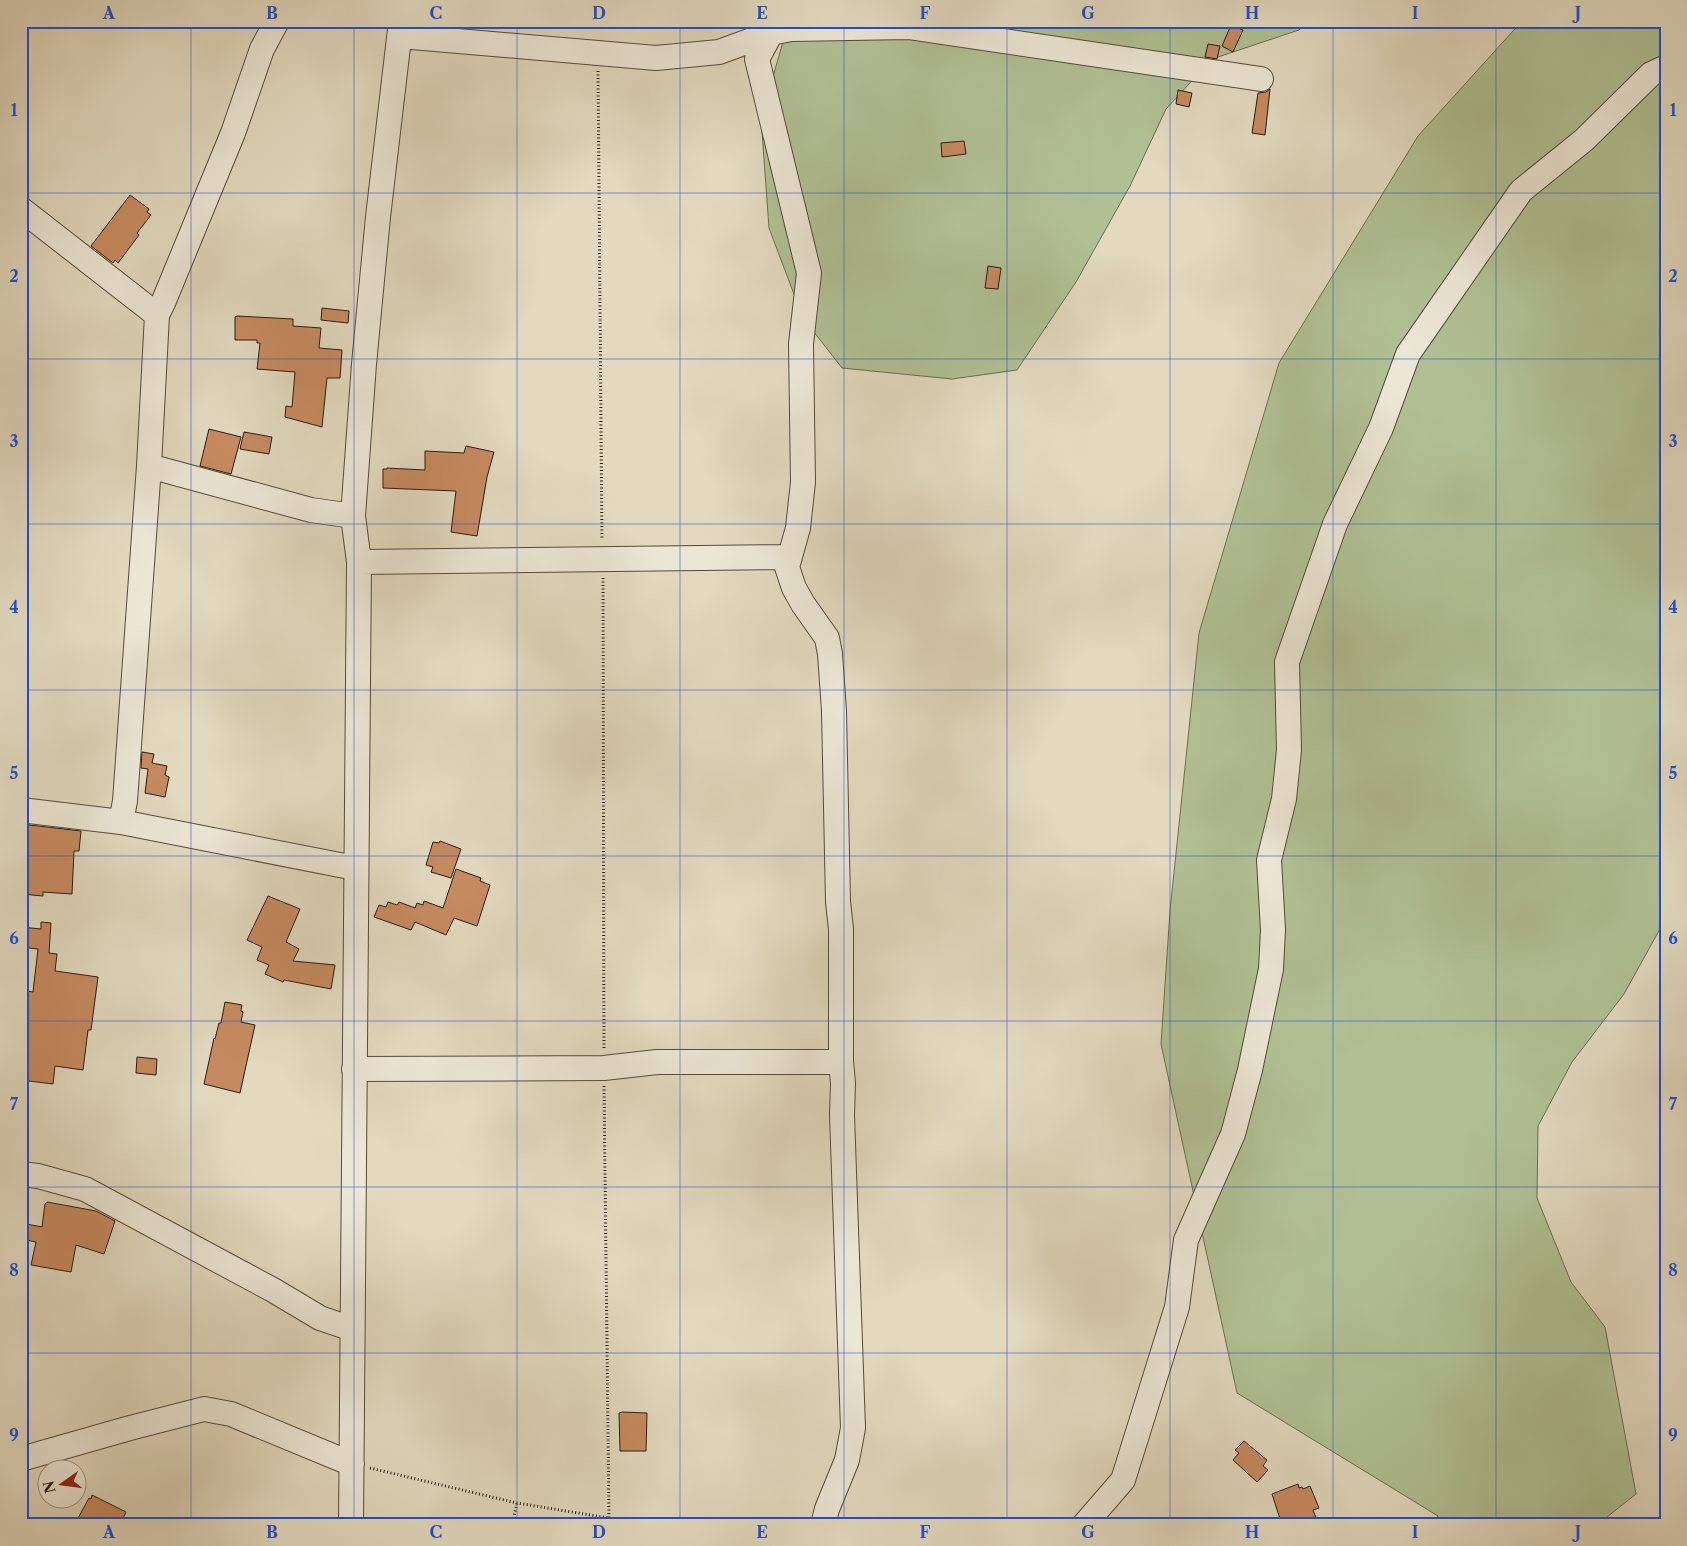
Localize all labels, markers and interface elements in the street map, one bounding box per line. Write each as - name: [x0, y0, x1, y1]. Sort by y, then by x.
- text: A: [102, 3, 116, 23]
- text: B: [266, 3, 278, 23]
- text: C: [430, 3, 442, 23]
- text: D: [592, 3, 606, 23]
- text: E: [756, 3, 768, 23]
- text: F: [920, 3, 931, 23]
- text: G: [1081, 3, 1095, 23]
- text: H: [1245, 3, 1259, 23]
- text: I: [1412, 3, 1419, 23]
- text: J: [1572, 3, 1581, 23]
- text: 1: [10, 100, 18, 120]
- text: 1: [1669, 100, 1677, 120]
- text: 2: [9, 266, 19, 286]
- text: 2: [1668, 266, 1678, 286]
- text: 3: [9, 431, 19, 451]
- text: 3: [1668, 431, 1678, 451]
- text: 4: [9, 597, 19, 617]
- text: 4: [1668, 597, 1678, 617]
- text: 5: [10, 763, 19, 783]
- text: 5: [1669, 763, 1678, 783]
- text: 6: [9, 928, 19, 948]
- text: 6: [1668, 928, 1678, 948]
- text: 7: [10, 1094, 19, 1114]
- text: 7: [1669, 1094, 1678, 1114]
- text: 8: [9, 1260, 19, 1280]
- text: 8: [1668, 1260, 1678, 1280]
- text: 9: [9, 1425, 19, 1445]
- text: 9: [1668, 1425, 1678, 1445]
- north arrow: [38, 1458, 88, 1508]
- text: N: [39, 1479, 60, 1495]
- text: A: [102, 1522, 116, 1542]
- text: B: [266, 1522, 278, 1542]
- text: C: [430, 1522, 442, 1542]
- text: D: [592, 1522, 606, 1542]
- text: E: [756, 1522, 768, 1542]
- text: F: [920, 1522, 931, 1542]
- text: G: [1081, 1522, 1095, 1542]
- text: H: [1245, 1522, 1259, 1542]
- text: I: [1412, 1522, 1419, 1542]
- text: J: [1572, 1522, 1581, 1542]

